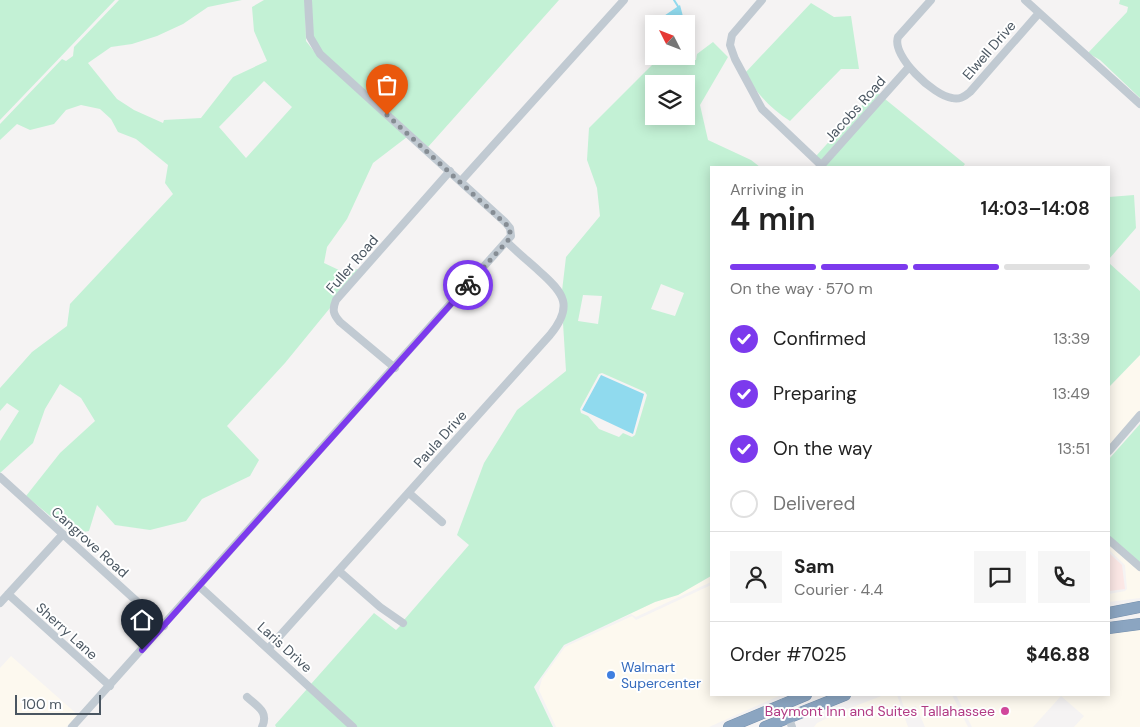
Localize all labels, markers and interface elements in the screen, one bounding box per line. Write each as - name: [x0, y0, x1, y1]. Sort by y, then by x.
- north arrow: [645, 15, 695, 65]
- map controls: [645, 15, 695, 125]
- street label: Elwell Drive: [958, 17, 1020, 83]
- pin: [366, 64, 408, 115]
- icon: bag: [373, 71, 401, 99]
- street label: Jacobs Road: [821, 72, 889, 146]
- button: layers: [645, 75, 695, 125]
- text: Arriving in: [730, 179, 804, 200]
- text: 14:03–14:08: [981, 196, 1090, 221]
- text: 4 min: [730, 198, 816, 240]
- street label: Fuller Road: [322, 231, 382, 297]
- courier: [443, 260, 493, 310]
- icon: bike: [454, 271, 482, 299]
- text: On the way · 570 m: [730, 278, 873, 299]
- icon: check: [730, 325, 758, 353]
- text: Confirmed: [773, 326, 866, 351]
- text: 13:39: [1053, 328, 1090, 349]
- icon: check: [730, 380, 758, 408]
- text: Preparing: [773, 381, 857, 406]
- text: 13:49: [1053, 383, 1090, 404]
- street label: Paula Drive: [410, 407, 470, 471]
- icon: check: [730, 435, 758, 463]
- text: On the way: [773, 436, 873, 461]
- text: 13:51: [1058, 438, 1090, 459]
- text: Delivered: [773, 491, 855, 516]
- street label: Cangrove Road: [48, 503, 132, 581]
- button: person: [730, 551, 782, 603]
- button: chat: [974, 551, 1026, 603]
- button: phone: [1038, 551, 1090, 603]
- text: Sam: [794, 554, 835, 579]
- text: Courier · 4.4: [794, 579, 883, 600]
- street label: Sherry Lane: [32, 599, 102, 663]
- pin: [121, 599, 163, 650]
- icon: home: [128, 606, 156, 634]
- street label: Laris Drive: [254, 618, 316, 676]
- text: Order #7025: [730, 642, 847, 667]
- text: $46.88: [1026, 642, 1090, 667]
- place label: Walmart Supercenter: [621, 658, 701, 692]
- marker: Walmart Supercenter: [605, 669, 617, 681]
- scale bar: [15, 692, 101, 715]
- text: 100 m: [22, 695, 62, 713]
- place label: Baymont Inn and Suites Tallahassee: [765, 702, 995, 720]
- marker: Baymont Inn and Suites Tallahassee: [999, 705, 1011, 717]

